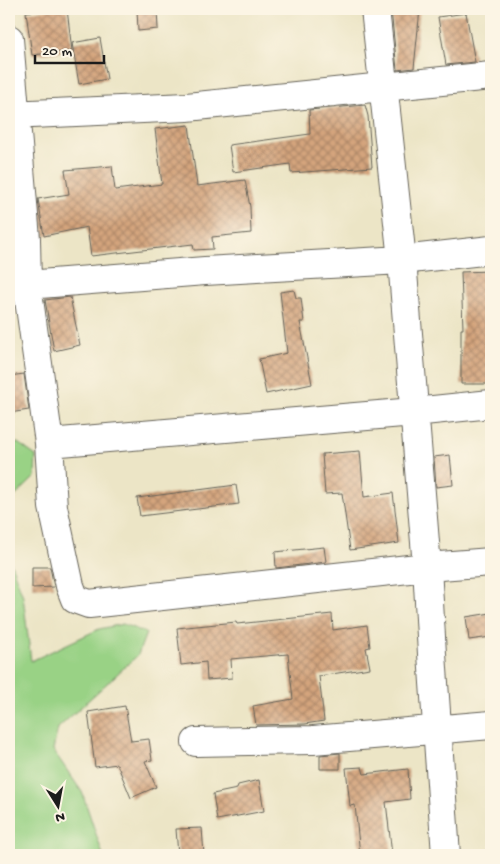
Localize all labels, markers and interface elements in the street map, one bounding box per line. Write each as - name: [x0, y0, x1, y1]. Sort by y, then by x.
- scale bar: [35, 32, 104, 64]
- text: 20 m: [42, 43, 72, 61]
- north arrow: [32, 782, 82, 832]
- text: N: [54, 807, 66, 826]

